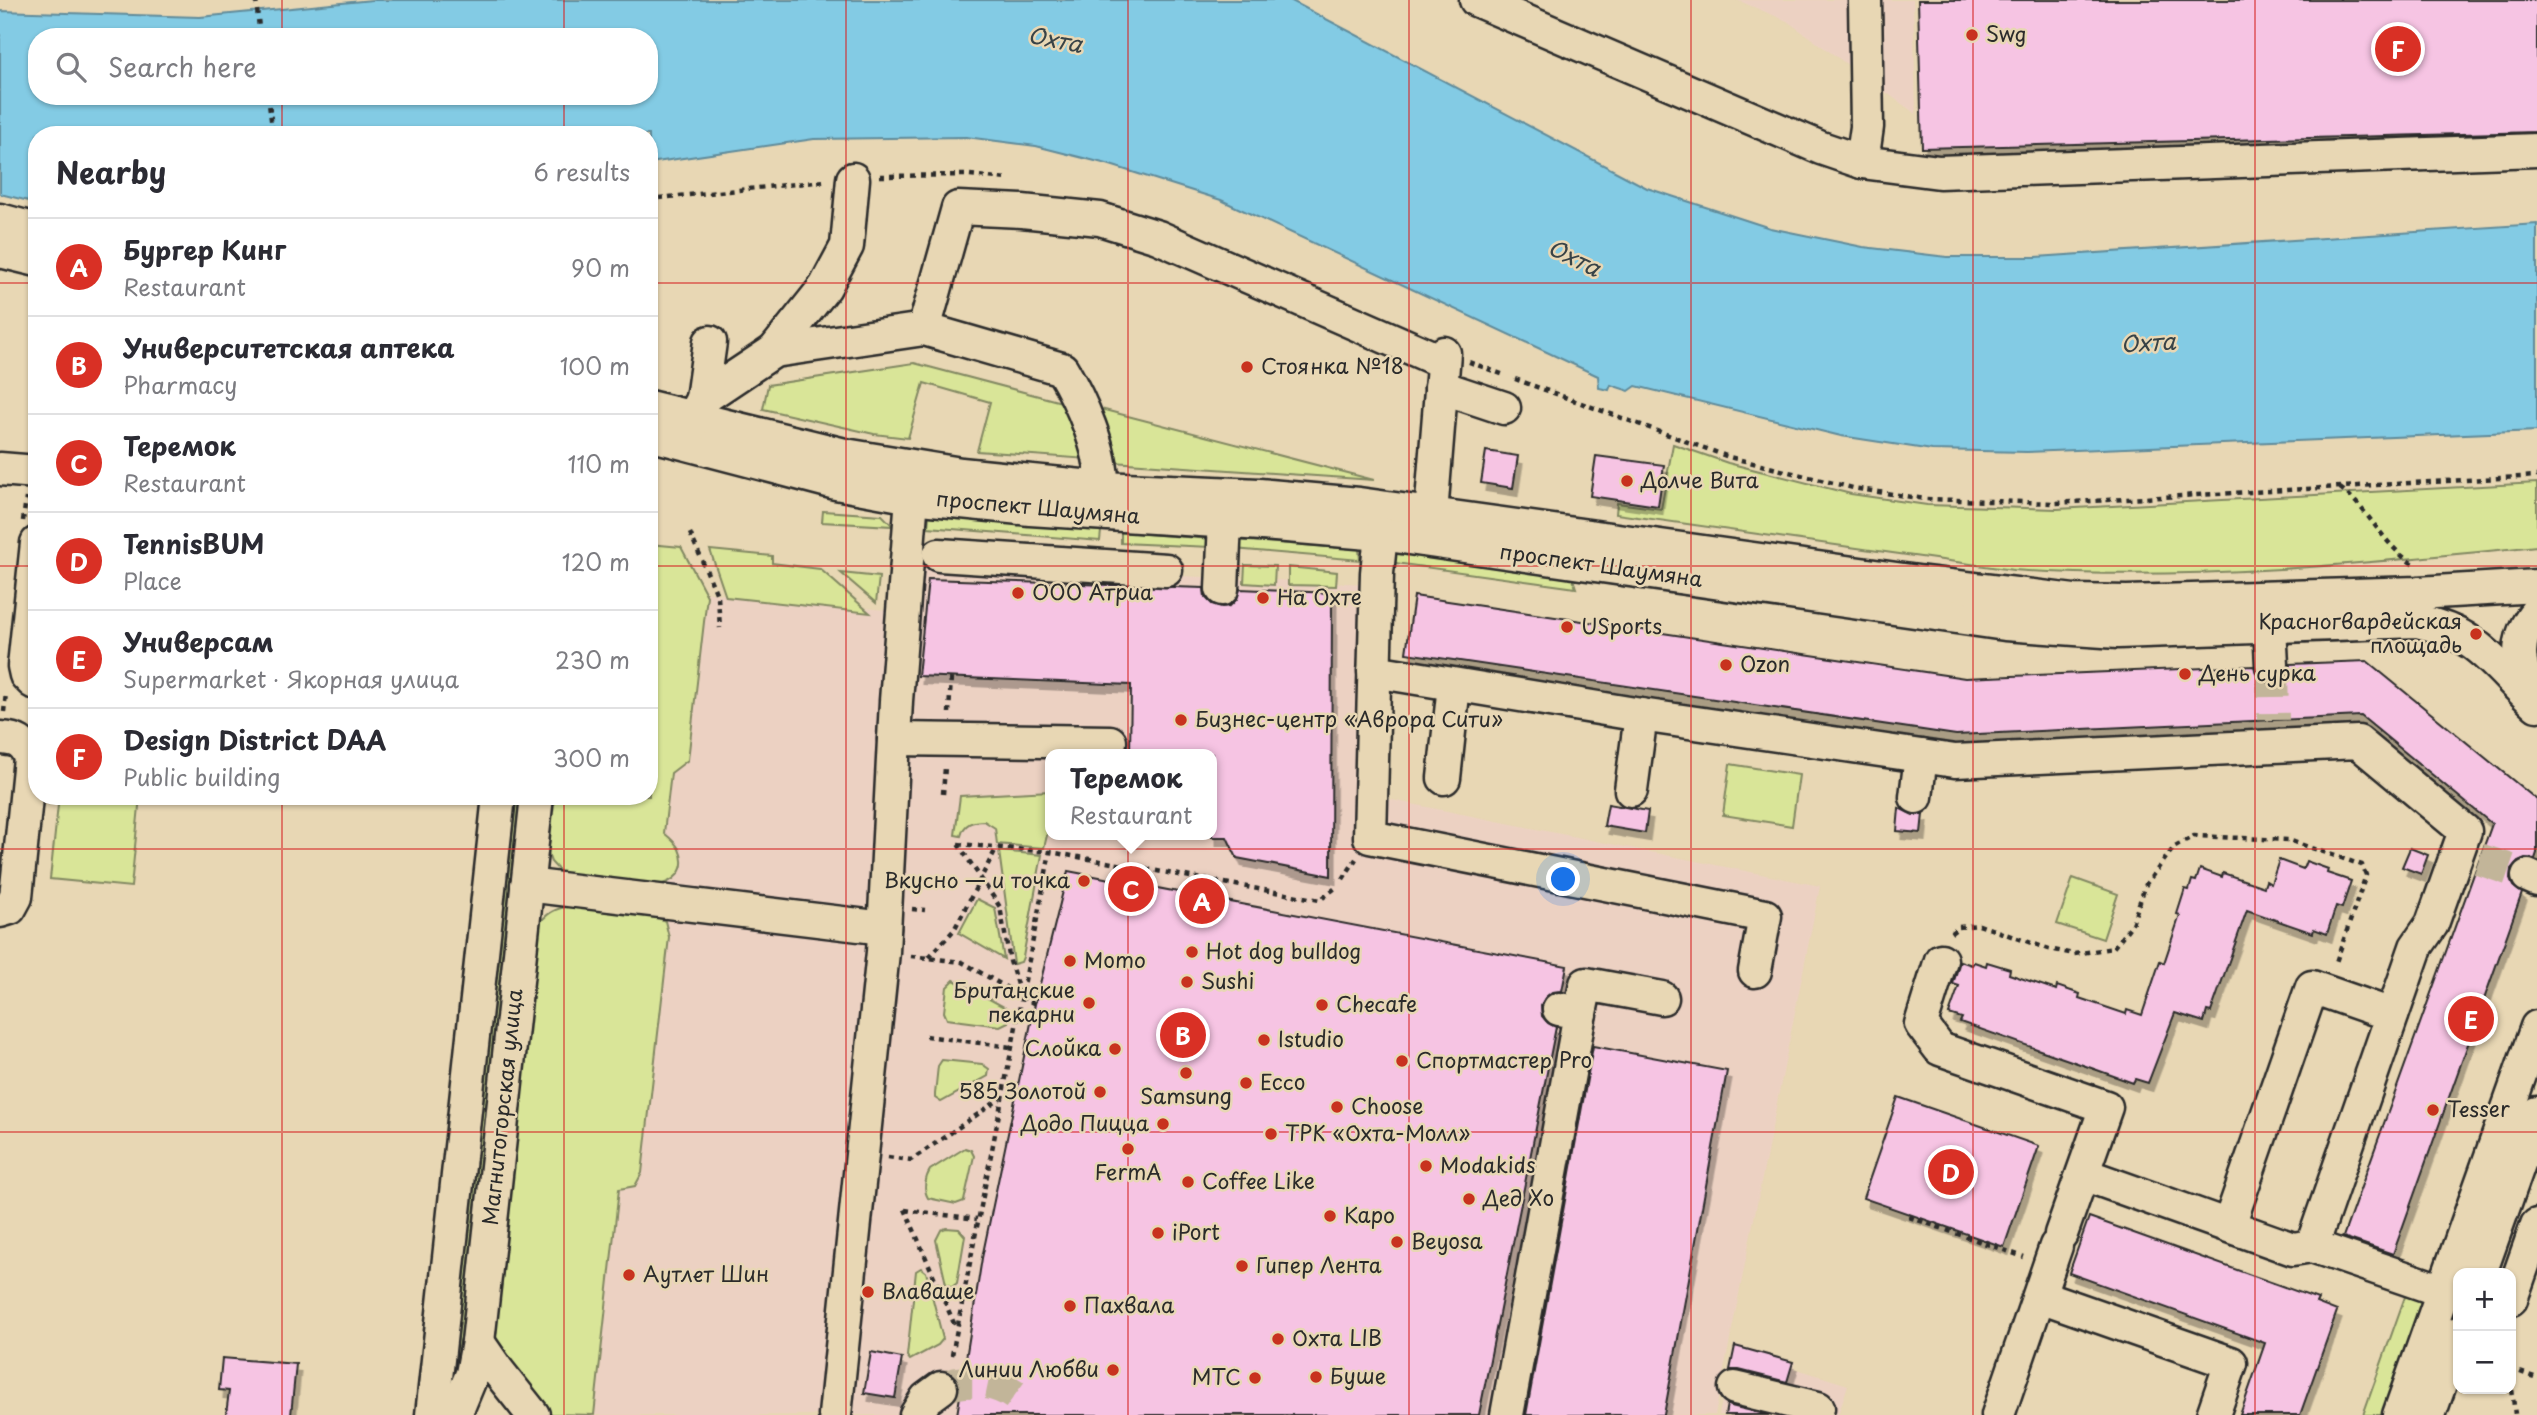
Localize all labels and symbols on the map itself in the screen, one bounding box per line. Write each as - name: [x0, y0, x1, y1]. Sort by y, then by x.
- water label: Охта: [1025, 16, 1086, 61]
- place label: Swg: [1986, 17, 2027, 49]
- pin: F: [2375, 23, 2421, 75]
- marker: Swg: [1964, 27, 1980, 43]
- water label: Охта: [1542, 229, 1608, 285]
- water label: Охта: [2119, 323, 2177, 360]
- place label: Стоянка №18: [1261, 349, 1404, 381]
- marker: Стоянка №18: [1239, 359, 1255, 375]
- place label: Долче Вита: [1640, 463, 1760, 495]
- marker: Долче Вита: [1619, 473, 1635, 489]
- street label: проспект Шаумяна: [935, 481, 1142, 531]
- street label: проспект Шаумяна: [1498, 534, 1705, 594]
- place label: ООО Атриа: [1032, 575, 1153, 607]
- place label: На Охте: [1277, 580, 1362, 612]
- marker: ООО Атриа: [1010, 585, 1026, 601]
- marker: На Охте: [1255, 590, 1271, 606]
- place label: Красногвардейская площадь: [2258, 604, 2462, 660]
- place label: USports: [1581, 609, 1662, 641]
- marker: USports: [1559, 619, 1575, 635]
- marker: Красногвардейская площадь: [2468, 626, 2484, 642]
- place label: Ozon: [1740, 647, 1790, 679]
- place label: День сурка: [2198, 656, 2316, 688]
- marker: Ozon: [1718, 657, 1734, 673]
- marker: День сурка: [2177, 666, 2193, 682]
- place label: Бизнес-центр «Аврора Сити»: [1195, 702, 1503, 734]
- marker: Бизнес-центр «Аврора Сити»: [1173, 712, 1189, 728]
- your location: [1546, 862, 1580, 896]
- place label: Вкусно — и точка: [884, 863, 1071, 895]
- pin: C: [1108, 863, 1154, 915]
- marker: Вкусно — и точка: [1076, 873, 1092, 889]
- pin: A: [1179, 875, 1225, 927]
- place label: Hot dog bulldog: [1206, 934, 1361, 966]
- place label: Momo: [1084, 943, 1146, 975]
- marker: Hot dog bulldog: [1184, 944, 1200, 960]
- marker: Momo: [1062, 953, 1078, 969]
- place label: Sushi: [1201, 964, 1254, 996]
- place label: Британские пекарни: [953, 973, 1075, 1029]
- marker: Sushi: [1179, 974, 1195, 990]
- street label: Магнитогорская улица: [473, 986, 529, 1227]
- place label: Checafe: [1336, 987, 1417, 1019]
- pin: E: [2448, 993, 2494, 1045]
- marker: Британские пекарни: [1081, 995, 1097, 1011]
- marker: Checafe: [1314, 997, 1330, 1013]
- pin: B: [1160, 1009, 1206, 1061]
- place label: Istudio: [1278, 1022, 1344, 1054]
- place label: Слойка: [1024, 1031, 1101, 1063]
- marker: Istudio: [1256, 1032, 1272, 1048]
- marker: Слойка: [1107, 1041, 1123, 1057]
- place label: Спортмастер Pro: [1416, 1043, 1592, 1075]
- marker: Спортмастер Pro: [1394, 1053, 1410, 1069]
- marker: Samsung: [1178, 1065, 1194, 1081]
- place label: Ecco: [1260, 1065, 1305, 1097]
- place label: 585 Золотой: [958, 1074, 1086, 1106]
- marker: Ecco: [1238, 1075, 1254, 1091]
- place label: Samsung: [1140, 1079, 1232, 1111]
- marker: 585 Золотой: [1092, 1084, 1108, 1100]
- place label: Choose: [1351, 1089, 1423, 1121]
- place label: Tesser: [2447, 1092, 2510, 1124]
- marker: Choose: [1329, 1099, 1345, 1115]
- marker: Tesser: [2425, 1102, 2441, 1118]
- place label: Додо Пицца: [1020, 1106, 1150, 1138]
- marker: Додо Пицца: [1155, 1116, 1171, 1132]
- place label: ТРК «Охта-Молл»: [1285, 1116, 1470, 1148]
- marker: ТРК «Охта-Молл»: [1263, 1126, 1279, 1142]
- marker: FermA: [1120, 1141, 1136, 1157]
- pin: D: [1928, 1146, 1974, 1198]
- place label: Modakids: [1440, 1148, 1536, 1180]
- place label: FermA: [1094, 1155, 1162, 1187]
- marker: Modakids: [1418, 1158, 1434, 1174]
- place label: Coffee Like: [1202, 1164, 1315, 1196]
- marker: Coffee Like: [1180, 1174, 1196, 1190]
- place label: Дед Хо: [1482, 1181, 1554, 1213]
- marker: Дед Хо: [1461, 1191, 1477, 1207]
- place label: Каро: [1344, 1198, 1395, 1230]
- marker: Каро: [1322, 1208, 1338, 1224]
- place label: iPort: [1172, 1215, 1220, 1247]
- place label: Beyosa: [1411, 1224, 1483, 1256]
- marker: iPort: [1150, 1225, 1166, 1241]
- marker: Beyosa: [1389, 1234, 1405, 1250]
- place label: Гипер Лента: [1256, 1248, 1382, 1280]
- place label: Аутлет Шин: [643, 1257, 769, 1289]
- marker: Гипер Лента: [1234, 1258, 1250, 1274]
- marker: Аутлет Шин: [621, 1267, 637, 1283]
- place label: Влаваше: [882, 1274, 974, 1306]
- marker: Влаваше: [860, 1284, 876, 1300]
- place label: Пахвала: [1084, 1288, 1175, 1320]
- marker: Пахвала: [1062, 1298, 1078, 1314]
- place label: Охта LIB: [1292, 1321, 1382, 1353]
- marker: Охта LIB: [1270, 1331, 1286, 1347]
- place label: Линии Любви: [959, 1352, 1099, 1384]
- place label: Буше: [1330, 1359, 1386, 1391]
- place label: МТС: [1192, 1360, 1241, 1392]
- marker: Линии Любви: [1105, 1362, 1121, 1378]
- marker: Буше: [1308, 1369, 1324, 1385]
- marker: МТС: [1247, 1370, 1263, 1386]

